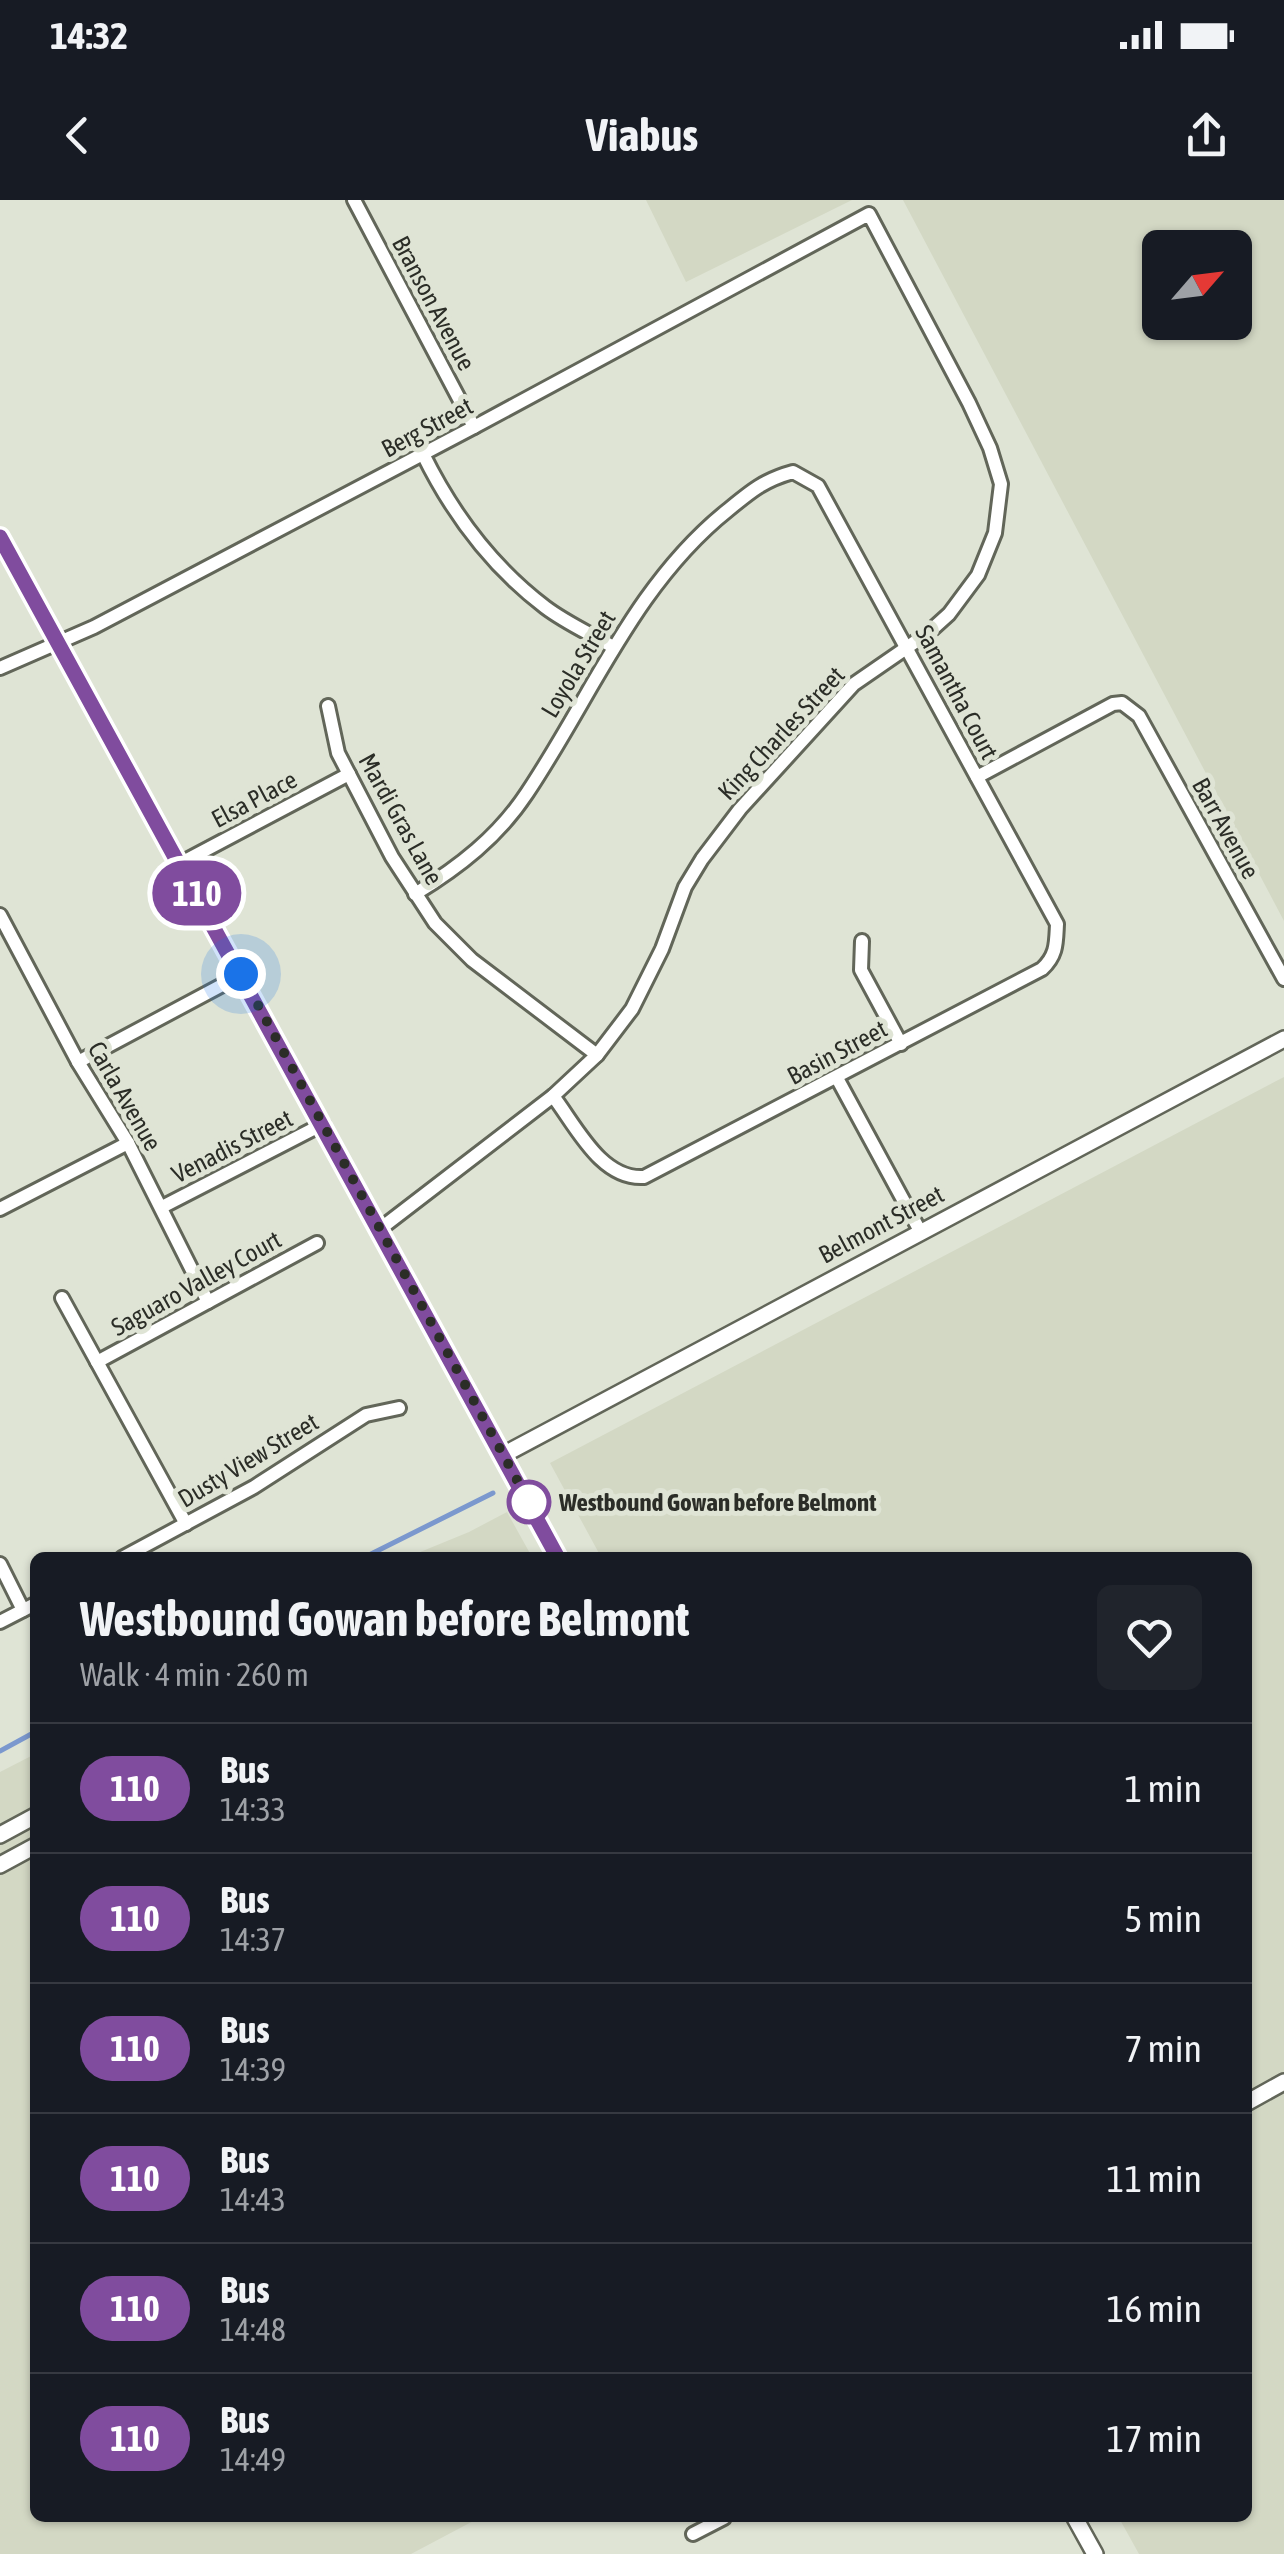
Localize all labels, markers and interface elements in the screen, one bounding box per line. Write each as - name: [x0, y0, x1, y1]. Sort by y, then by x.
- text: 14:32: [50, 14, 128, 57]
- icon: back: [50, 108, 105, 163]
- icon: share: [1179, 108, 1234, 163]
- text: Viabus: [586, 109, 698, 161]
- north arrow: [1142, 230, 1252, 340]
- map controls: [1142, 230, 1252, 340]
- street label: Branson Avenue: [387, 231, 481, 375]
- street label: Berg Street: [377, 391, 477, 463]
- street label: Loyola Street: [535, 606, 621, 722]
- street label: Samantha Court: [910, 620, 1004, 764]
- street label: King Charles Street: [712, 661, 850, 805]
- street label: Mardi Gras Lane: [353, 749, 449, 889]
- street label: Elsa Place: [207, 765, 301, 833]
- street label: Barr Avenue: [1187, 773, 1265, 883]
- line badge: 110: [140, 860, 254, 926]
- text: 110: [172, 873, 222, 913]
- your location: [216, 949, 266, 999]
- street label: Basin Street: [783, 1014, 891, 1090]
- street label: Carla Avenue: [83, 1037, 167, 1155]
- street label: Venadis Street: [167, 1104, 297, 1188]
- street label: Belmont Street: [814, 1179, 948, 1269]
- street label: Saguaro Valley Court: [106, 1225, 286, 1341]
- street label: Dusty View Street: [173, 1407, 323, 1513]
- marker: Westbound Gowan before Belmont: [508, 1481, 550, 1523]
- place label: Westbound Gowan before Belmont: [558, 1488, 877, 1516]
- button: heart: [1097, 1585, 1202, 1690]
- text: Westbound Gowan before Belmont: [80, 1591, 689, 1646]
- text: Walk · 4 min · 260 m: [80, 1656, 309, 1693]
- text: Bus: [220, 1748, 270, 1791]
- text: 1 min: [1124, 1767, 1202, 1810]
- text: 110: [110, 1768, 160, 1808]
- text: 14:33: [220, 1791, 286, 1828]
- text: Bus: [220, 1878, 270, 1921]
- text: 5 min: [1124, 1897, 1202, 1940]
- text: 110: [110, 1898, 160, 1938]
- text: 14:37: [220, 1921, 286, 1958]
- text: Bus: [220, 2008, 270, 2051]
- text: 7 min: [1124, 2027, 1202, 2070]
- text: 110: [110, 2028, 160, 2068]
- text: 14:39: [220, 2051, 286, 2088]
- text: Bus: [220, 2138, 270, 2181]
- text: 11 min: [1107, 2157, 1202, 2200]
- text: 110: [110, 2158, 160, 2198]
- text: 14:43: [220, 2181, 286, 2218]
- text: Bus: [220, 2268, 270, 2311]
- text: 16 min: [1107, 2287, 1202, 2330]
- text: 110: [110, 2288, 160, 2328]
- text: 14:48: [220, 2311, 286, 2348]
- text: Bus: [220, 2398, 270, 2441]
- text: 17 min: [1107, 2417, 1202, 2460]
- text: 110: [110, 2418, 160, 2458]
- text: 14:49: [220, 2441, 286, 2478]

